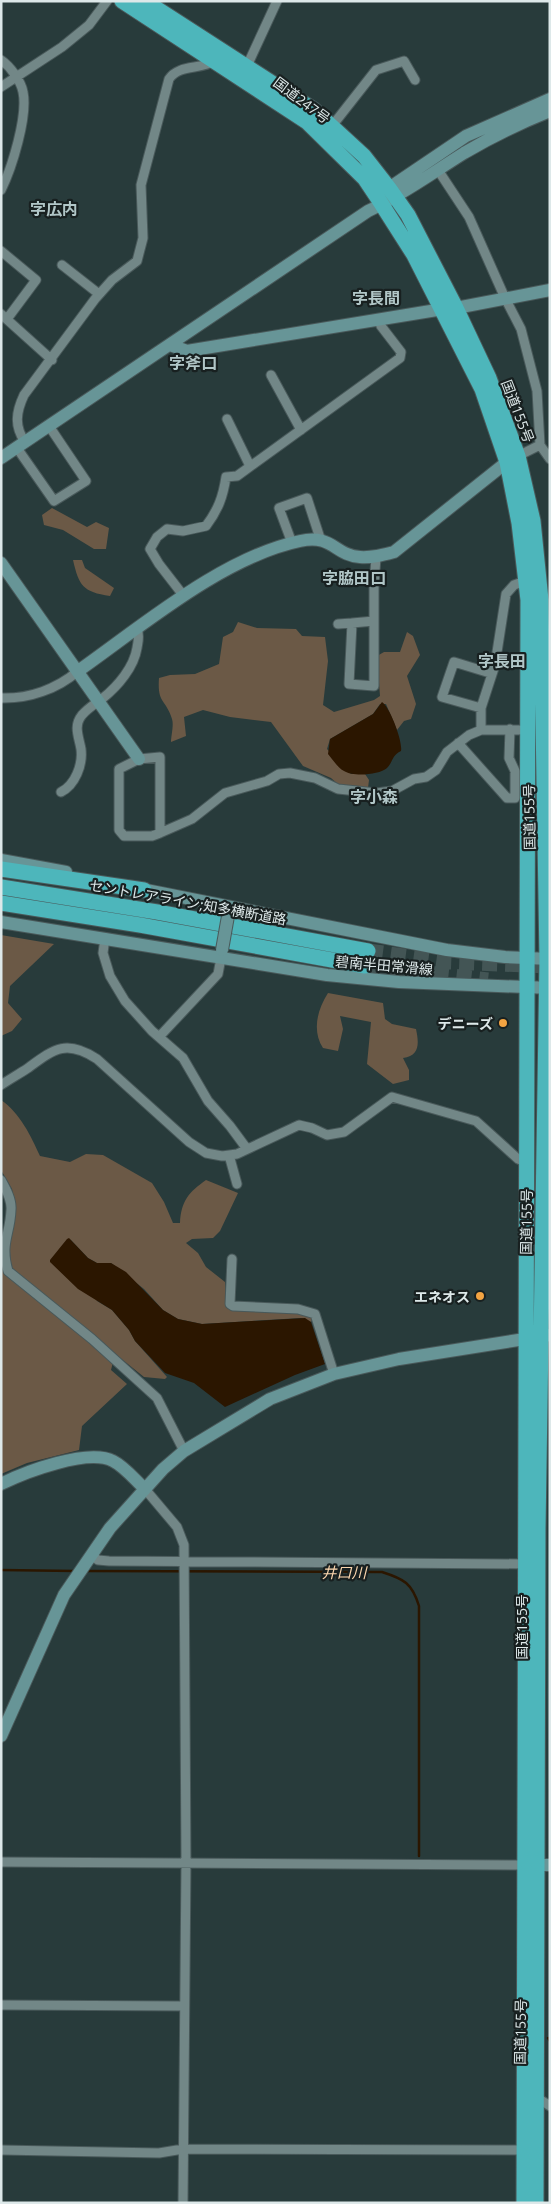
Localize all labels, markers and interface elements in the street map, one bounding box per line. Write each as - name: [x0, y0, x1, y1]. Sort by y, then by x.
- street label: 国道247号: [270, 73, 334, 127]
- district label: 字広内: [30, 198, 78, 220]
- district label: 字長間: [352, 287, 400, 309]
- district label: 字斧口: [169, 352, 217, 374]
- street label: 国道155号: [497, 377, 539, 445]
- district label: 字脇田口: [322, 567, 386, 589]
- district label: 字長田: [478, 650, 526, 672]
- street label: 国道155号: [519, 784, 539, 850]
- district label: 字小森: [350, 786, 398, 808]
- street label: セントレアライン;知多横断道路: [88, 875, 288, 929]
- street label: 碧南半田常滑線: [334, 951, 434, 979]
- place label: デニーズ: [438, 1014, 493, 1033]
- marker: デニーズ: [497, 1017, 509, 1029]
- street label: 国道155号: [516, 1189, 536, 1255]
- place label: エネオス: [414, 1287, 470, 1306]
- marker: エネオス: [474, 1290, 486, 1302]
- water label: 井口川: [321, 1562, 368, 1582]
- street label: 国道155号: [512, 1594, 531, 1660]
- street label: 国道155号: [510, 1999, 530, 2065]

